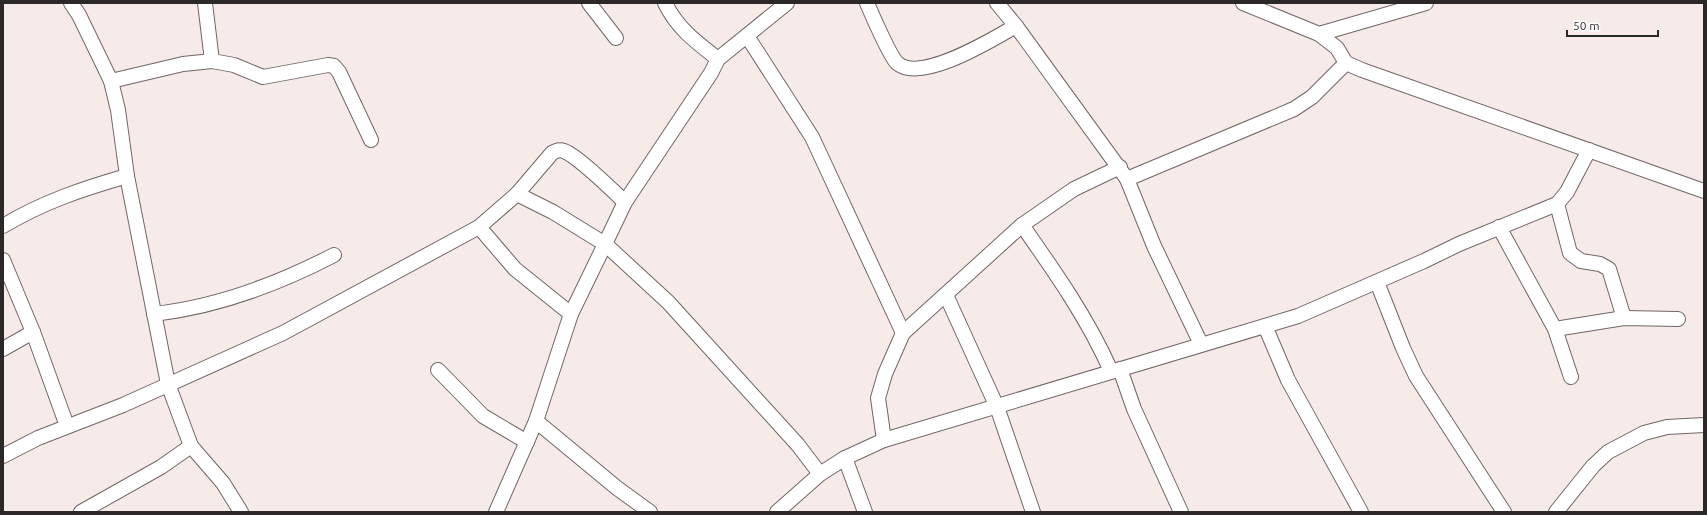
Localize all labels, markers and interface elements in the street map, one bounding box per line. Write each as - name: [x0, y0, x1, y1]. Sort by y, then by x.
- scale bar: [1567, 12, 1658, 38]
- text: 50 m: [1573, 19, 1600, 32]

